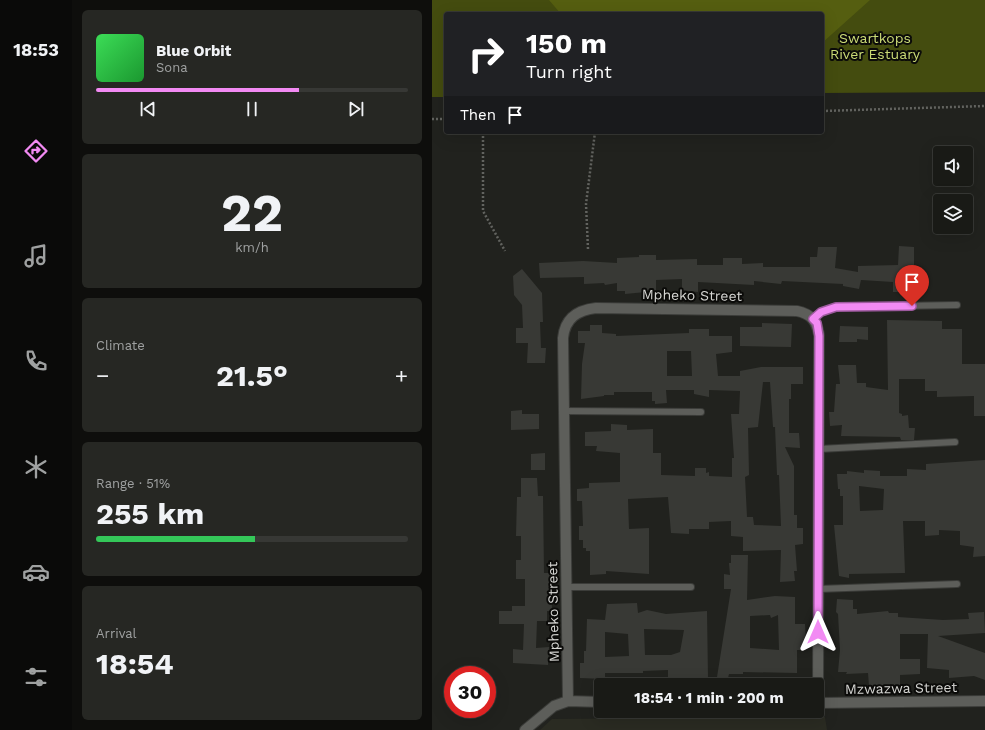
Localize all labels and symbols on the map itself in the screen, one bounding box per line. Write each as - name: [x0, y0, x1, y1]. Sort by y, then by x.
- park label: Swartkops River Estuary: [830, 30, 921, 62]
- pin: [895, 265, 929, 306]
- street label: Mpheko Street: [642, 286, 742, 304]
- street label: Mpheko Street: [544, 562, 562, 662]
- position arrow: [797, 611, 839, 653]
- speed limit sign: 30: [444, 666, 496, 718]
- street label: Mzwazwa Street: [845, 679, 957, 697]

